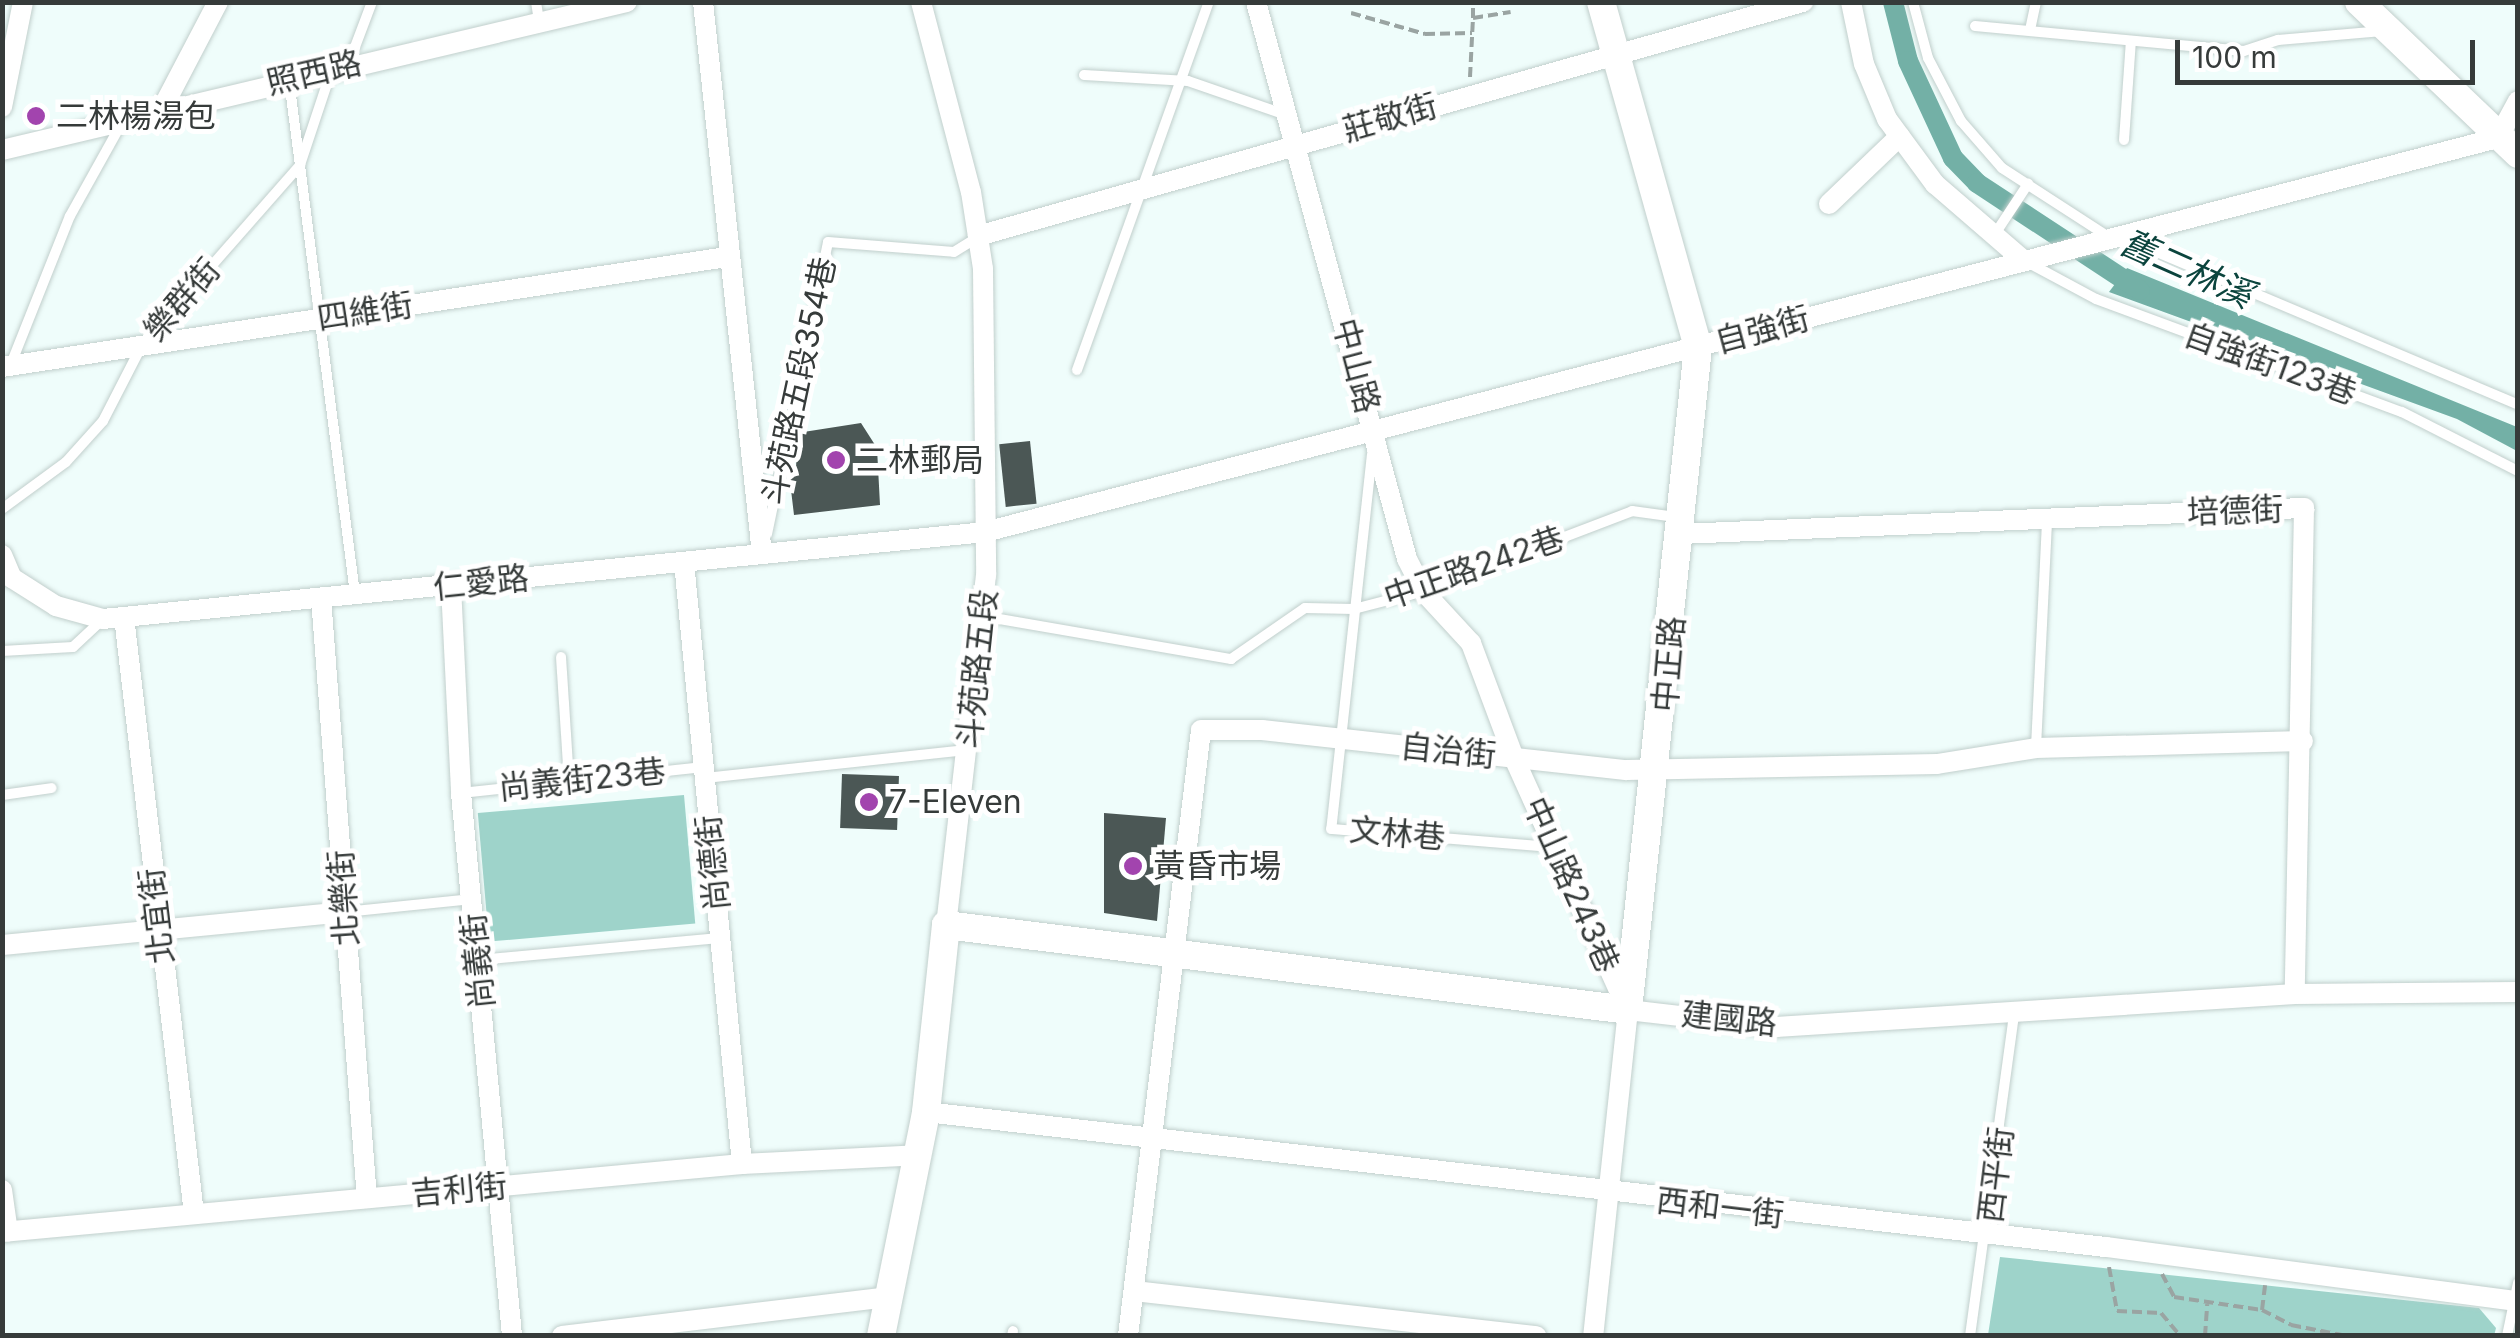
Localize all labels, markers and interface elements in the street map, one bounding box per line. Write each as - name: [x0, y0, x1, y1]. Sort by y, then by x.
- scale bar: [2180, 20, 2480, 82]
- text: 100 m: [2192, 39, 2277, 75]
- street label: 照西路: [263, 43, 365, 103]
- street label: 莊敬街: [1339, 86, 1441, 150]
- place label: 二林楊湯包: [56, 97, 216, 135]
- marker: 二林楊湯包: [25, 105, 47, 127]
- water label: 舊二林溪: [2115, 220, 2259, 316]
- street label: 樂群街: [136, 251, 228, 349]
- street label: 斗苑路五段354巷: [754, 254, 844, 508]
- street label: 四維街: [315, 286, 415, 338]
- street label: 自強街: [1711, 299, 1813, 361]
- street label: 中山路: [1325, 315, 1387, 417]
- street label: 自強街123巷: [2179, 315, 2361, 413]
- place label: 二林郵局: [856, 441, 984, 479]
- marker: 二林郵局: [825, 449, 847, 471]
- street label: 培德街: [2186, 490, 2284, 532]
- street label: 中正路242巷: [1379, 519, 1569, 617]
- street label: 仁愛路: [431, 559, 531, 607]
- street label: 斗苑路五段: [950, 587, 1004, 751]
- street label: 中正路: [1646, 615, 1692, 713]
- street label: 自治街: [1398, 727, 1498, 775]
- street label: 尚義街23巷: [497, 752, 667, 808]
- place label: 7-Eleven: [889, 783, 1022, 821]
- marker: 7-Eleven: [858, 791, 880, 813]
- street label: 中山路243巷: [1515, 792, 1627, 978]
- street label: 文林巷: [1348, 811, 1446, 857]
- street label: 尚德街: [689, 813, 737, 913]
- place label: 黃昏市場: [1153, 847, 1281, 885]
- street label: 北樂街: [321, 849, 367, 947]
- marker: 黃昏市場: [1122, 855, 1144, 877]
- street label: 北宜街: [132, 866, 182, 966]
- street label: 尚義街: [454, 911, 502, 1011]
- street label: 建國路: [1679, 995, 1779, 1043]
- street label: 西平街: [1971, 1125, 2021, 1225]
- street label: 吉利街: [410, 1167, 508, 1213]
- street label: 西和一街: [1654, 1181, 1786, 1235]

